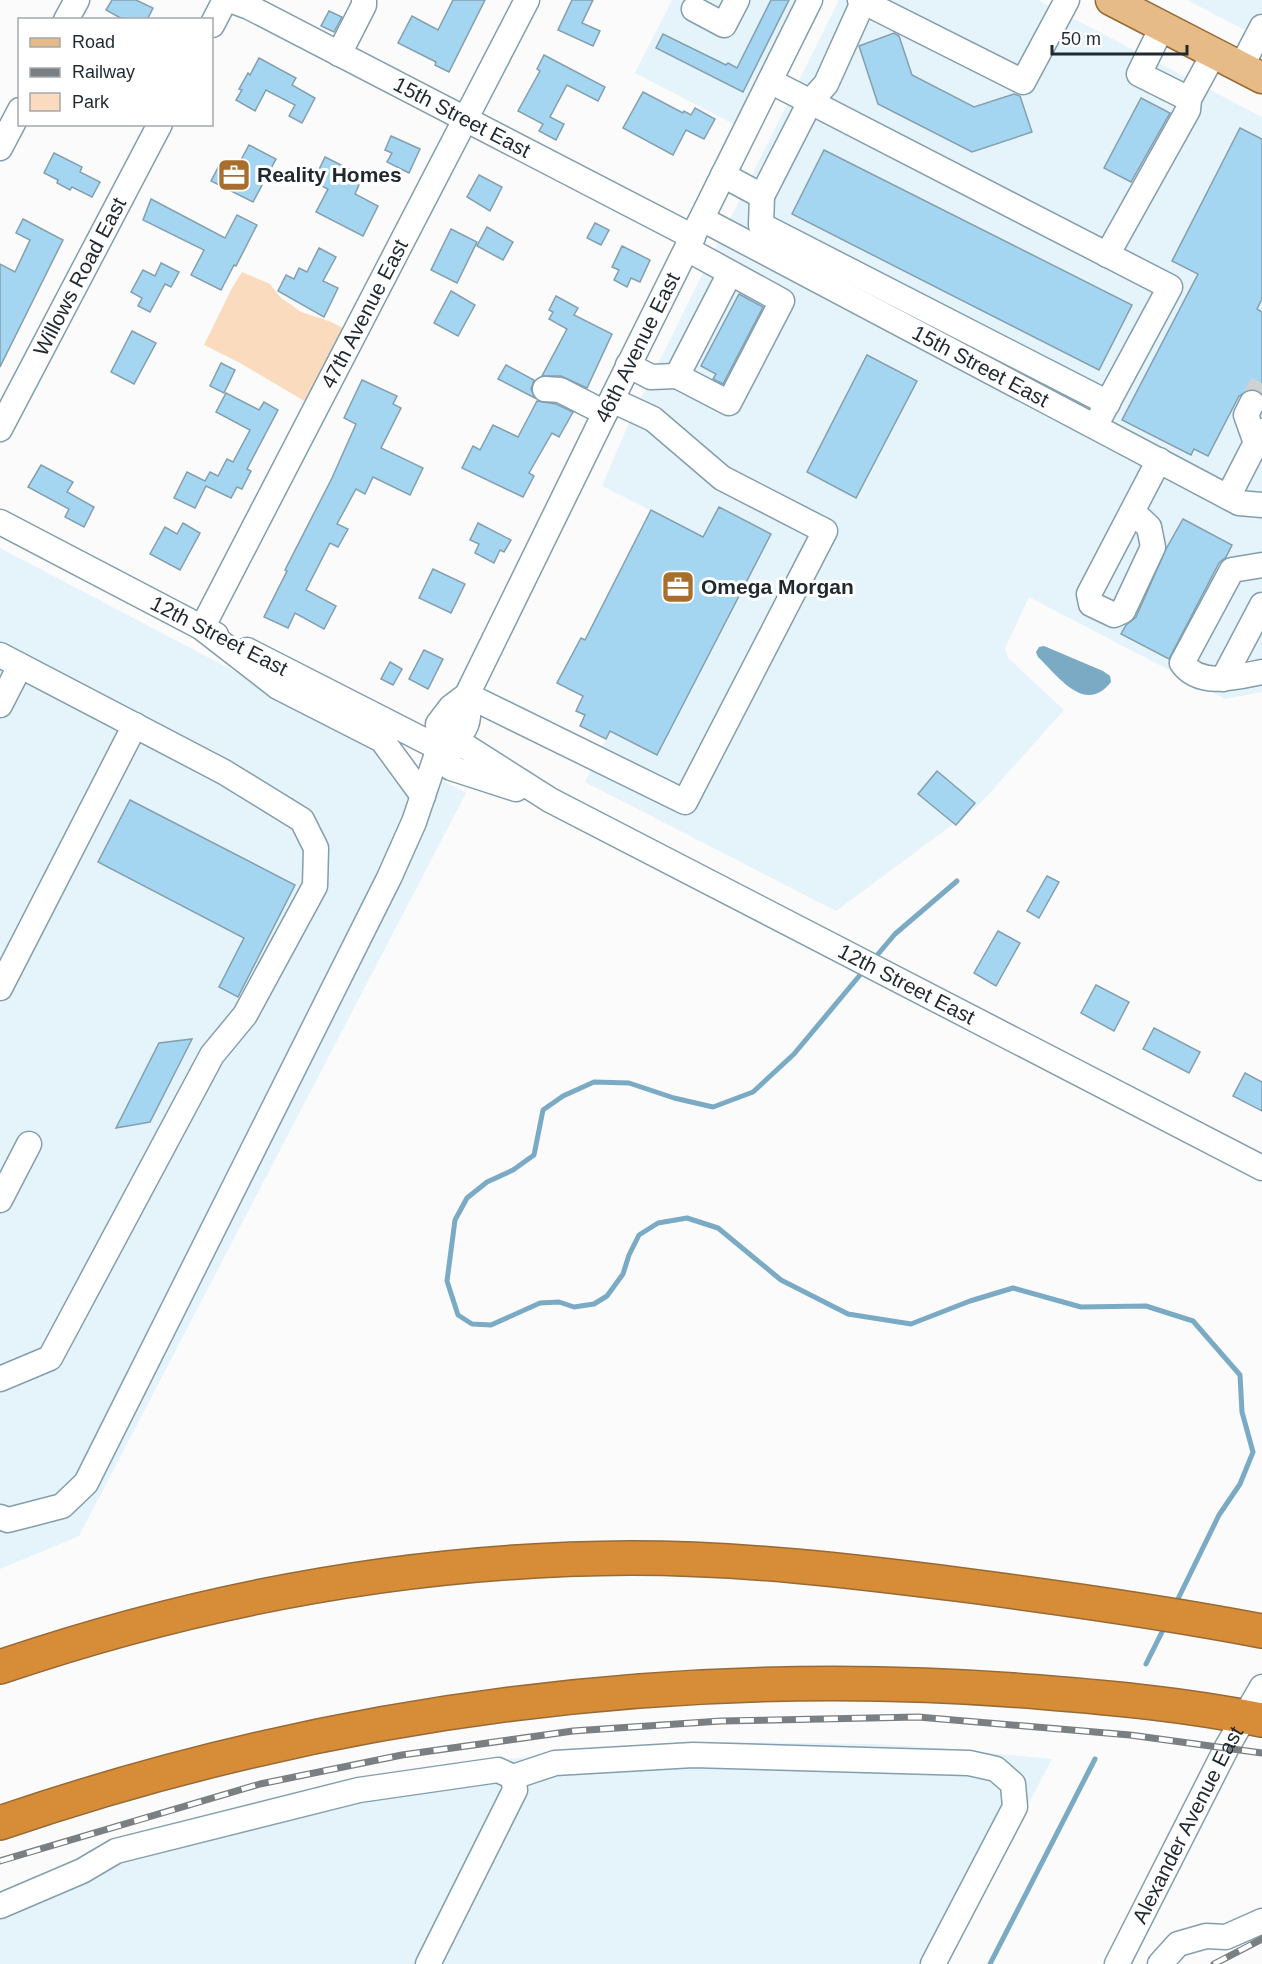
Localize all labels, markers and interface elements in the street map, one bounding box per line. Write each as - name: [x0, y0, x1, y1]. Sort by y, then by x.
- legend: [18, 18, 213, 126]
- scale bar: [1052, 18, 1187, 56]
- text: 50 m: [1061, 29, 1101, 49]
- text: Road: [72, 32, 115, 52]
- text: Railway: [72, 62, 135, 82]
- street label: 15th Street East: [390, 72, 534, 162]
- text: Park: [72, 92, 110, 112]
- office icon: Reality Homes: [216, 157, 252, 193]
- place label: Reality Homes: [257, 163, 402, 186]
- street label: Willows Road East: [29, 193, 130, 359]
- street label: 47th Avenue East: [316, 235, 412, 392]
- street label: 46th Avenue East: [590, 269, 684, 426]
- street label: 15th Street East: [909, 320, 1053, 411]
- office icon: Omega Morgan: [660, 569, 696, 605]
- place label: Omega Morgan: [701, 575, 854, 598]
- street label: 12th Street East: [147, 591, 292, 680]
- street label: 12th Street East: [834, 939, 979, 1029]
- street label: Alexander Avenue East: [1128, 1722, 1248, 1927]

